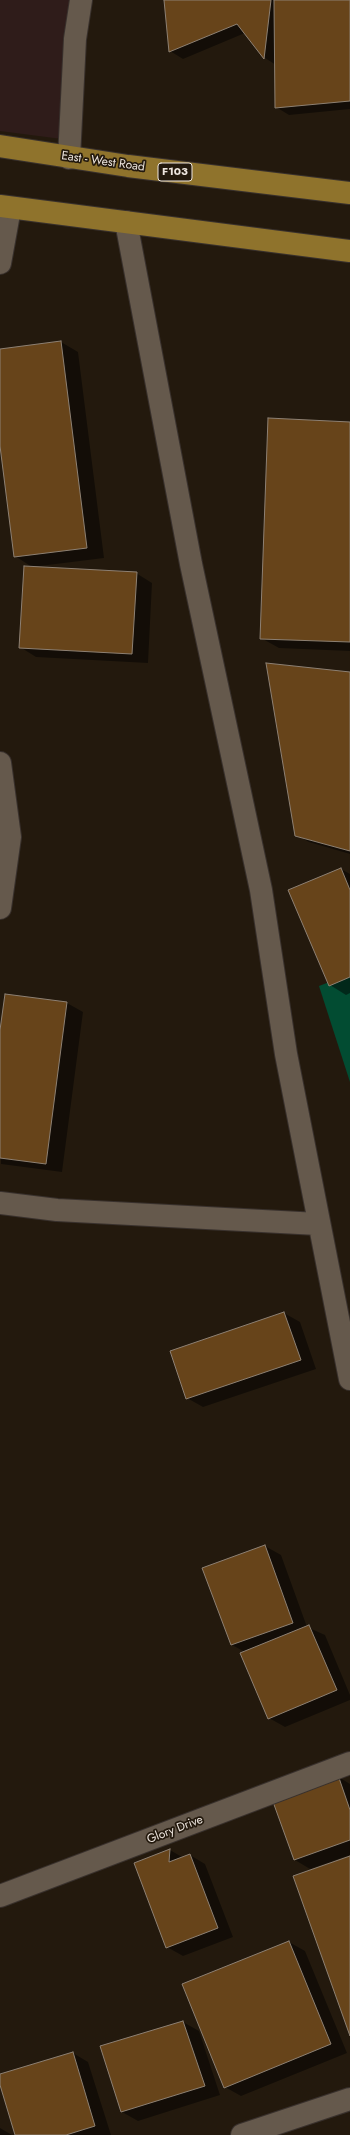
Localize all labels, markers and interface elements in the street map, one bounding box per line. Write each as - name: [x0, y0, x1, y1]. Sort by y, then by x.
- street label: East - West Road: [60, 149, 146, 175]
- road number: F103: [158, 163, 192, 181]
- street label: Glory Drive: [145, 1813, 205, 1847]

